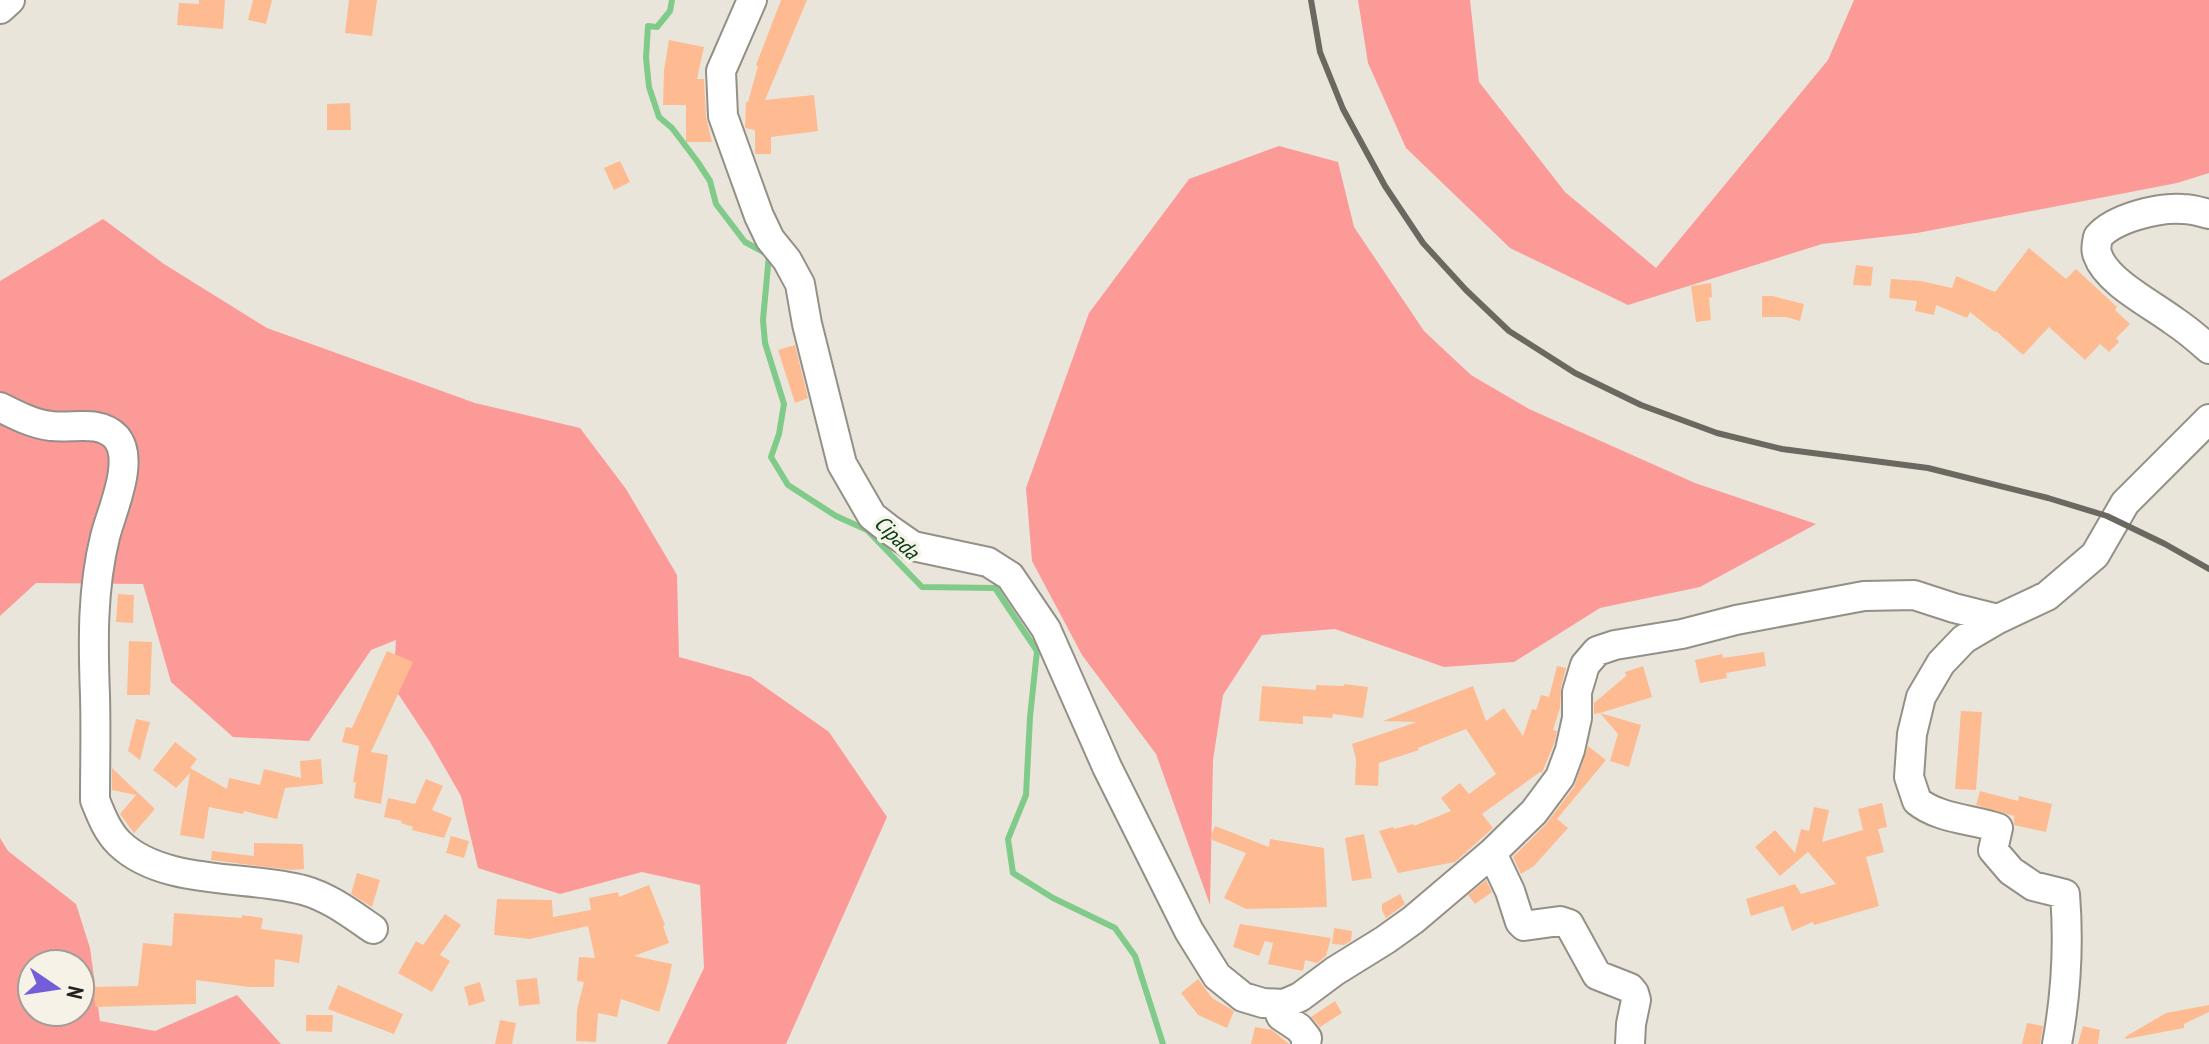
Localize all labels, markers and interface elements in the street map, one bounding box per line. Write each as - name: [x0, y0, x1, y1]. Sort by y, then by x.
- water label: Cipada: [869, 509, 926, 566]
- north arrow: [16, 948, 96, 1028]
- text: N: [61, 984, 90, 1001]

